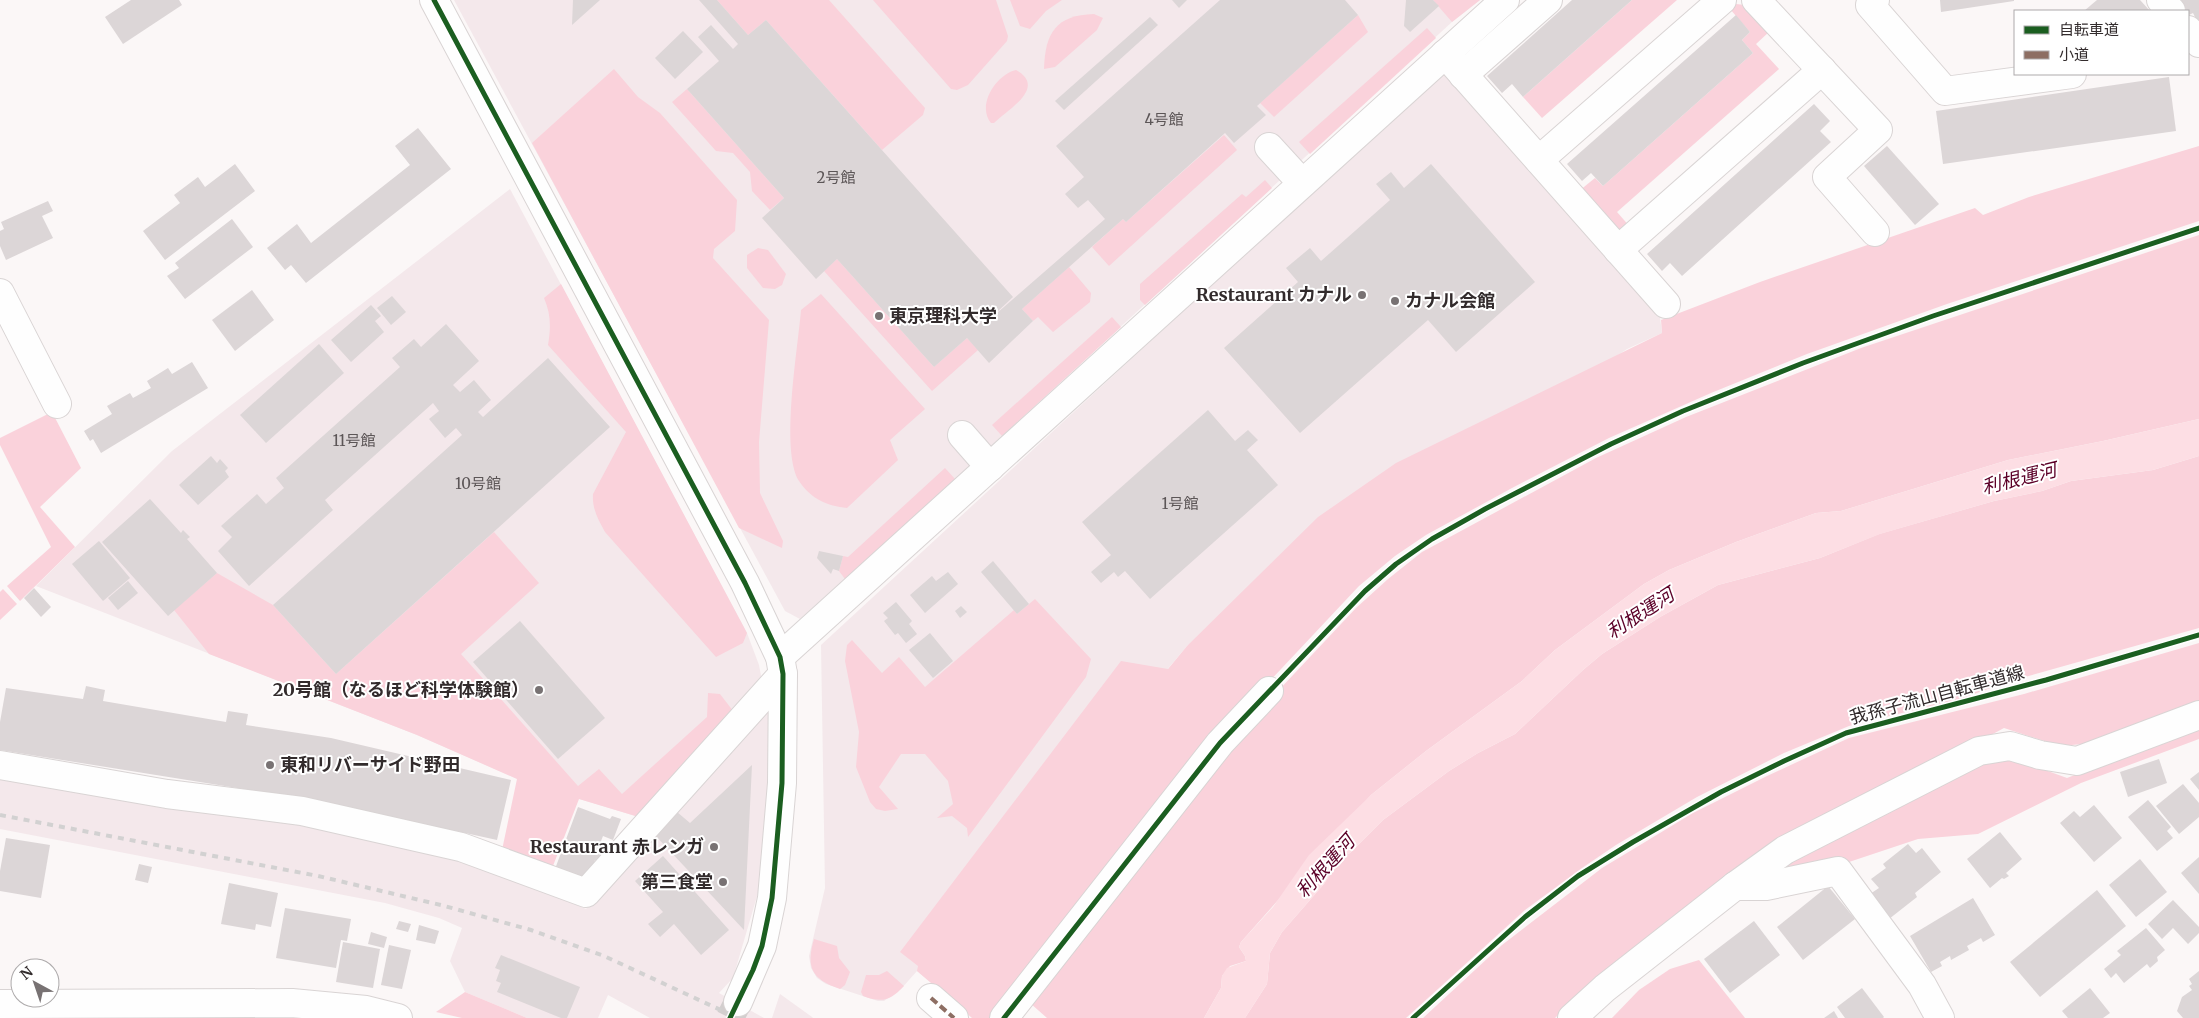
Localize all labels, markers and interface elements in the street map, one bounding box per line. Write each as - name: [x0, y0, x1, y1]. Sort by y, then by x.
- legend: [2014, 10, 2189, 75]
- text: 自転車道: [2059, 20, 2119, 39]
- text: 小道: [2059, 45, 2089, 64]
- house number: 4号館: [1144, 110, 1184, 129]
- house number: 2号館: [817, 168, 855, 187]
- place label: Restaurant カナル: [1196, 283, 1352, 306]
- marker: Restaurant カナル: [1356, 289, 1368, 301]
- place label: カナル会館: [1405, 289, 1495, 312]
- marker: カナル会館: [1389, 295, 1401, 307]
- place label: 東京理科大学: [889, 304, 997, 327]
- marker: 東京理科大学: [873, 310, 885, 322]
- house number: 11号館: [332, 431, 376, 450]
- water label: 利根運河: [1979, 456, 2063, 499]
- house number: 10号館: [455, 474, 501, 493]
- house number: 1号館: [1162, 494, 1198, 513]
- water label: 利根運河: [1602, 580, 1682, 644]
- street label: 我孫子流山自転車道線: [1847, 660, 2027, 729]
- place label: 20号館（なるほど科学体験館）: [273, 678, 529, 701]
- marker: 20号館（なるほど科学体験館）: [533, 684, 545, 696]
- place label: 東和リバーサイド野田: [280, 753, 460, 776]
- marker: 東和リバーサイド野田: [264, 759, 276, 771]
- water label: 利根運河: [1291, 827, 1362, 902]
- place label: Restaurant 赤レンガ: [530, 835, 704, 858]
- marker: Restaurant 赤レンガ: [708, 841, 720, 853]
- place label: 第三食堂: [641, 870, 713, 893]
- marker: 第三食堂: [717, 876, 729, 888]
- north arrow: [10, 958, 60, 1008]
- text: N: [17, 963, 37, 983]

